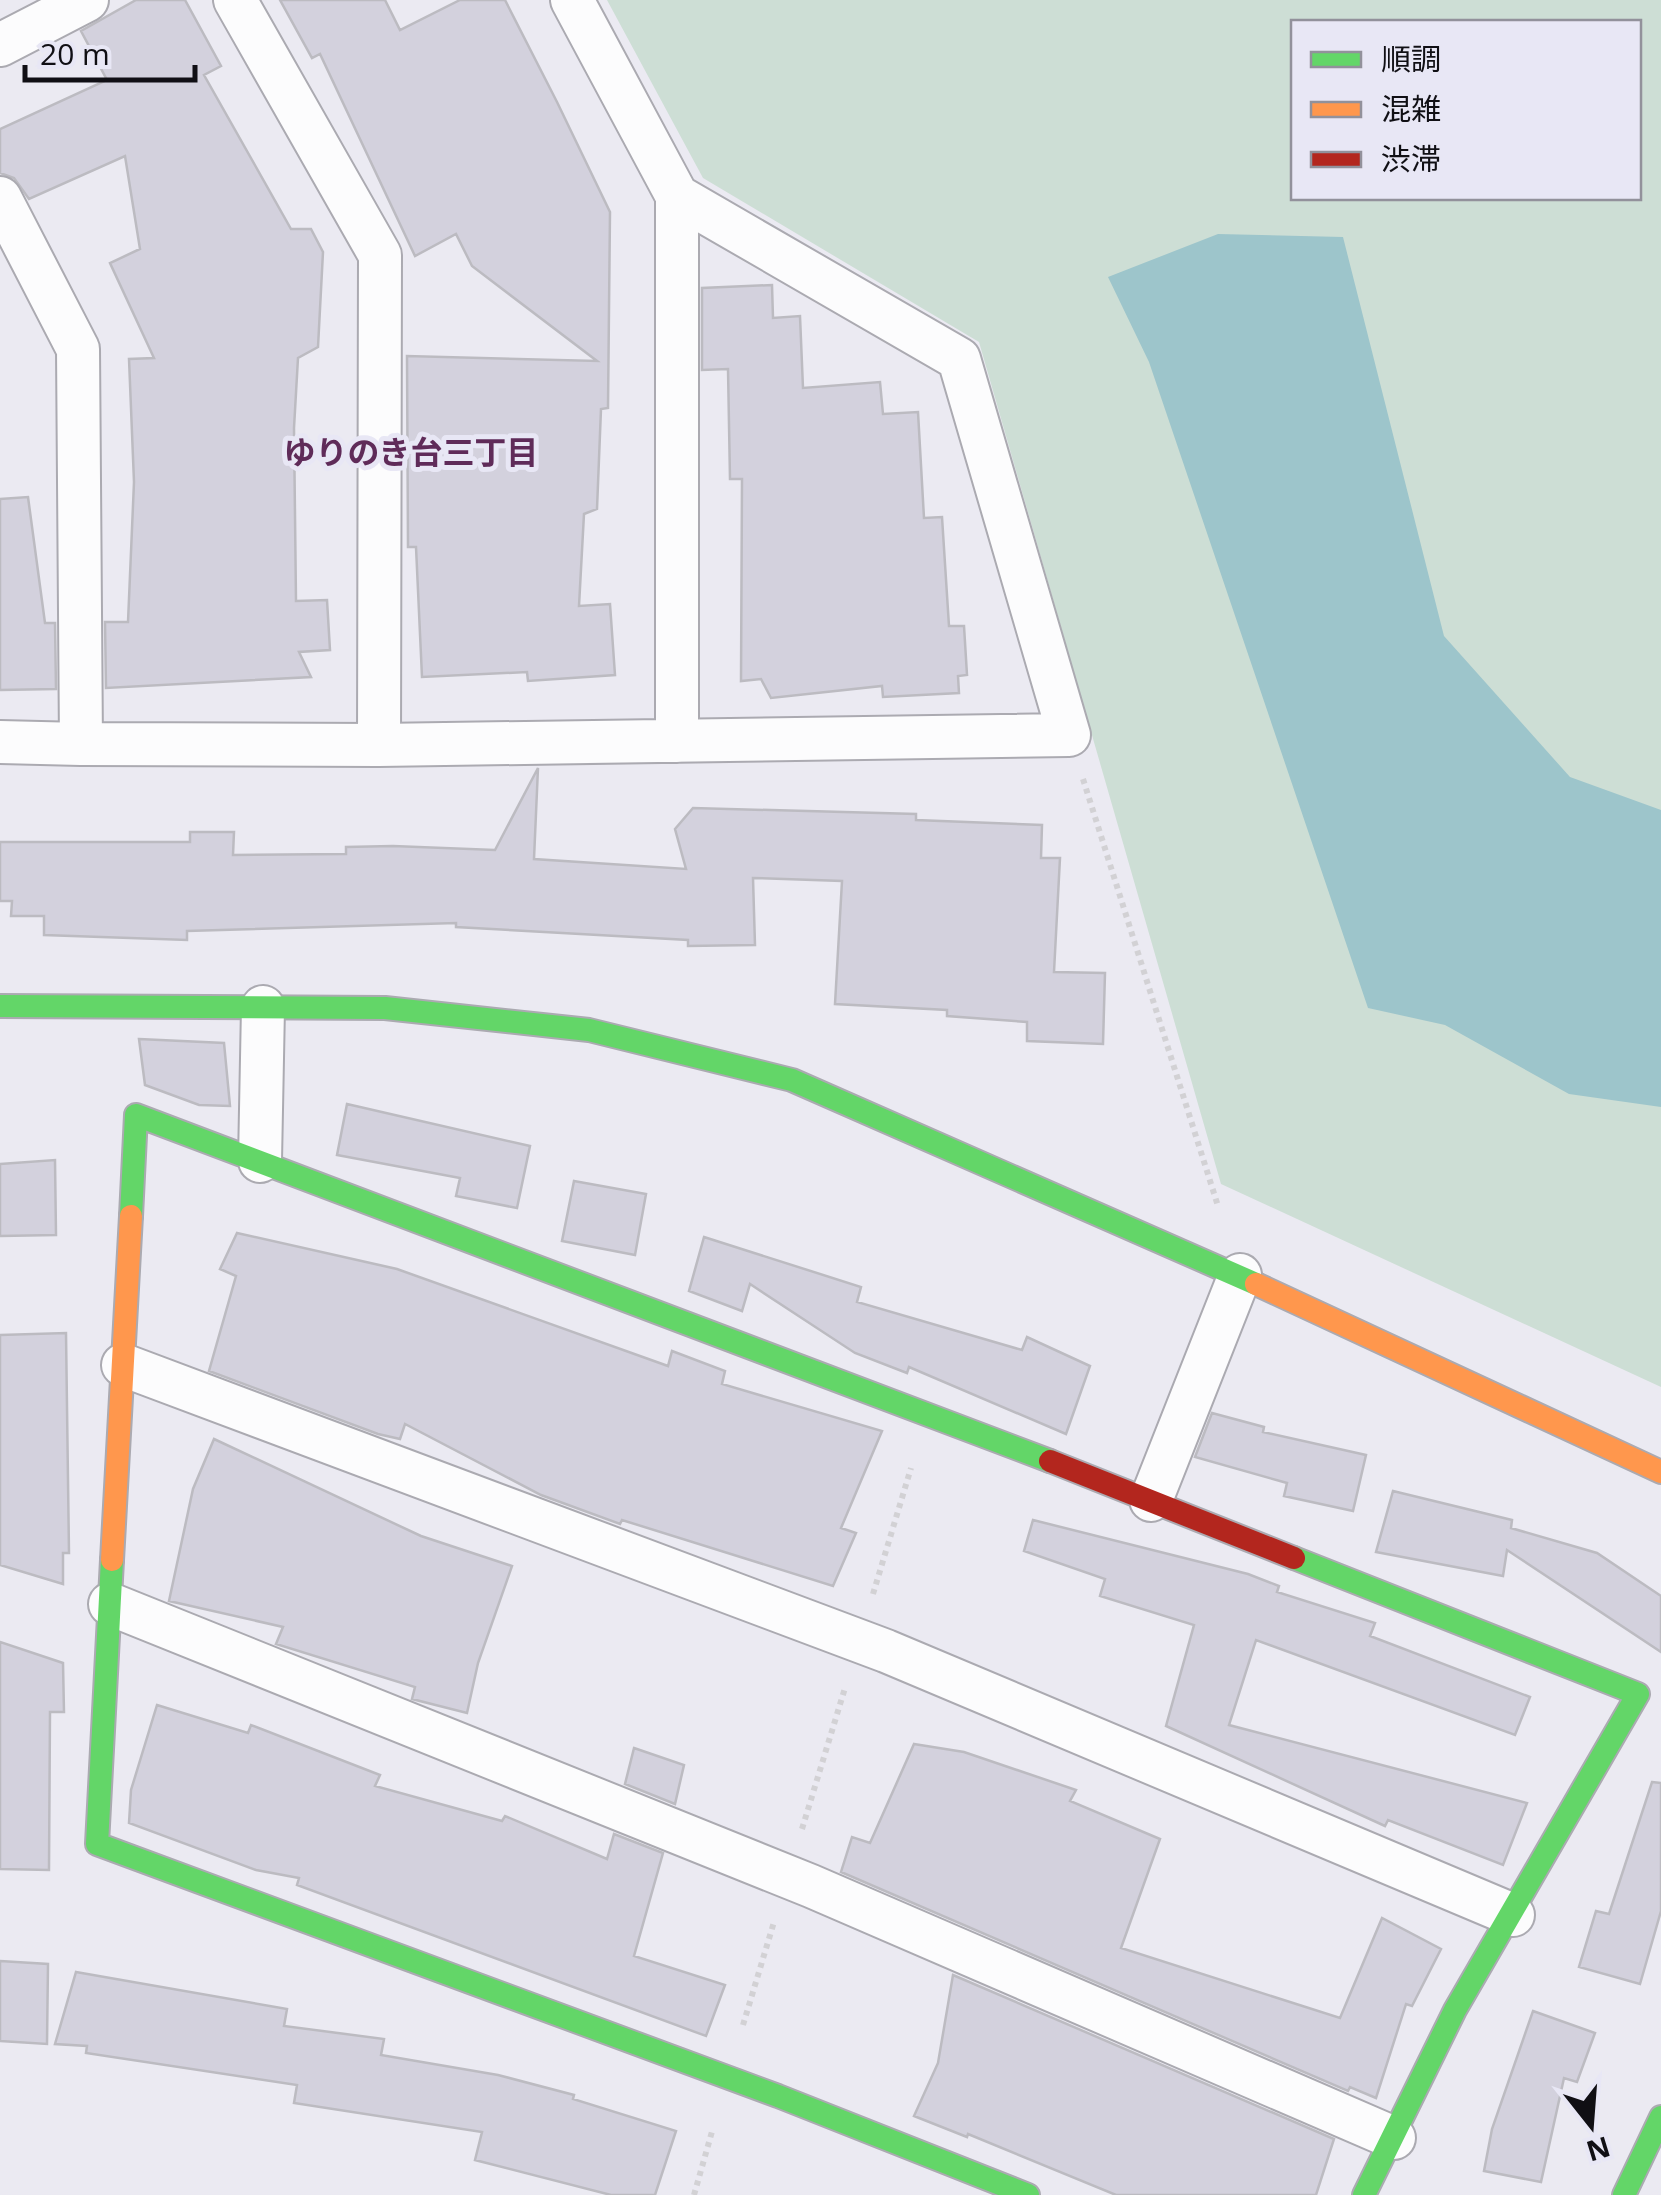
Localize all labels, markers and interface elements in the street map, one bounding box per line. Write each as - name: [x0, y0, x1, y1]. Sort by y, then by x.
- scale bar: [25, 20, 195, 82]
- legend: [1291, 20, 1641, 200]
- text: 20 m: [40, 33, 110, 74]
- text: 順調: [1381, 38, 1441, 79]
- text: 混雑: [1381, 88, 1441, 129]
- text: 渋滞: [1381, 138, 1441, 179]
- district label: ゆりのき台三丁目: [283, 430, 539, 473]
- north arrow: [1541, 2075, 1641, 2175]
- text: N: [1582, 2128, 1615, 2171]

